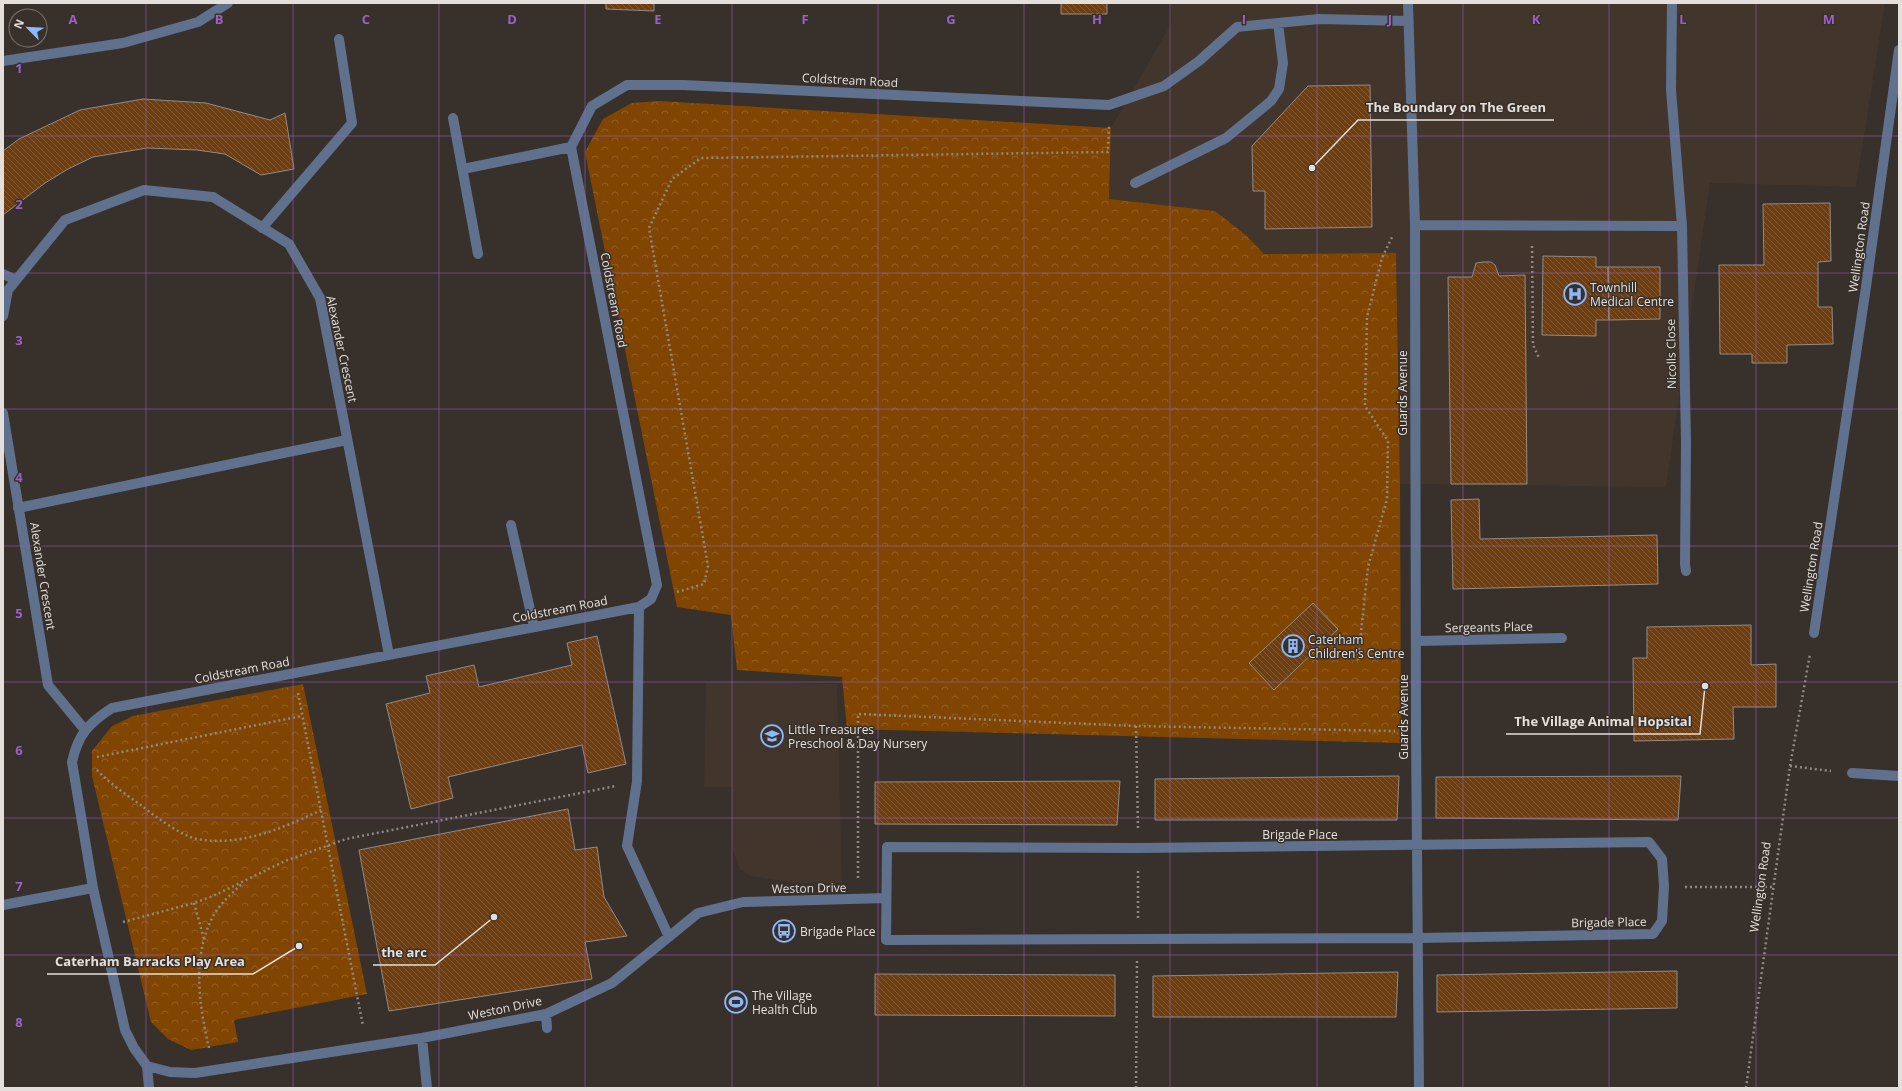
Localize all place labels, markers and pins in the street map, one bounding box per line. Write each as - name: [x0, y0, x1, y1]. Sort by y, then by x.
- callout: The Boundary on The Green: [1358, 95, 1554, 120]
- place label: Townhill Medical Centre: [1590, 279, 1674, 310]
- hospital icon: Townhill Medical Centre: [1562, 281, 1588, 307]
- place label: Caterham Children's Centre: [1308, 631, 1405, 662]
- building icon: Caterham Children's Centre: [1280, 633, 1306, 659]
- callout: The Village Animal Hopsital: [1506, 709, 1700, 734]
- place label: Little Treasures Preschool & Day Nursery: [788, 721, 928, 752]
- school or university icon: Little Treasures Preschool & Day Nursery: [759, 723, 785, 749]
- bus stop icon: Brigade Place: [771, 918, 797, 944]
- place label: Brigade Place: [800, 923, 876, 940]
- callout: the arc: [373, 940, 435, 965]
- callout: Caterham Barracks Play Area: [47, 949, 253, 974]
- place label: The Village Health Club: [752, 987, 817, 1018]
- sports icon: The Village Health Club: [723, 989, 749, 1015]

